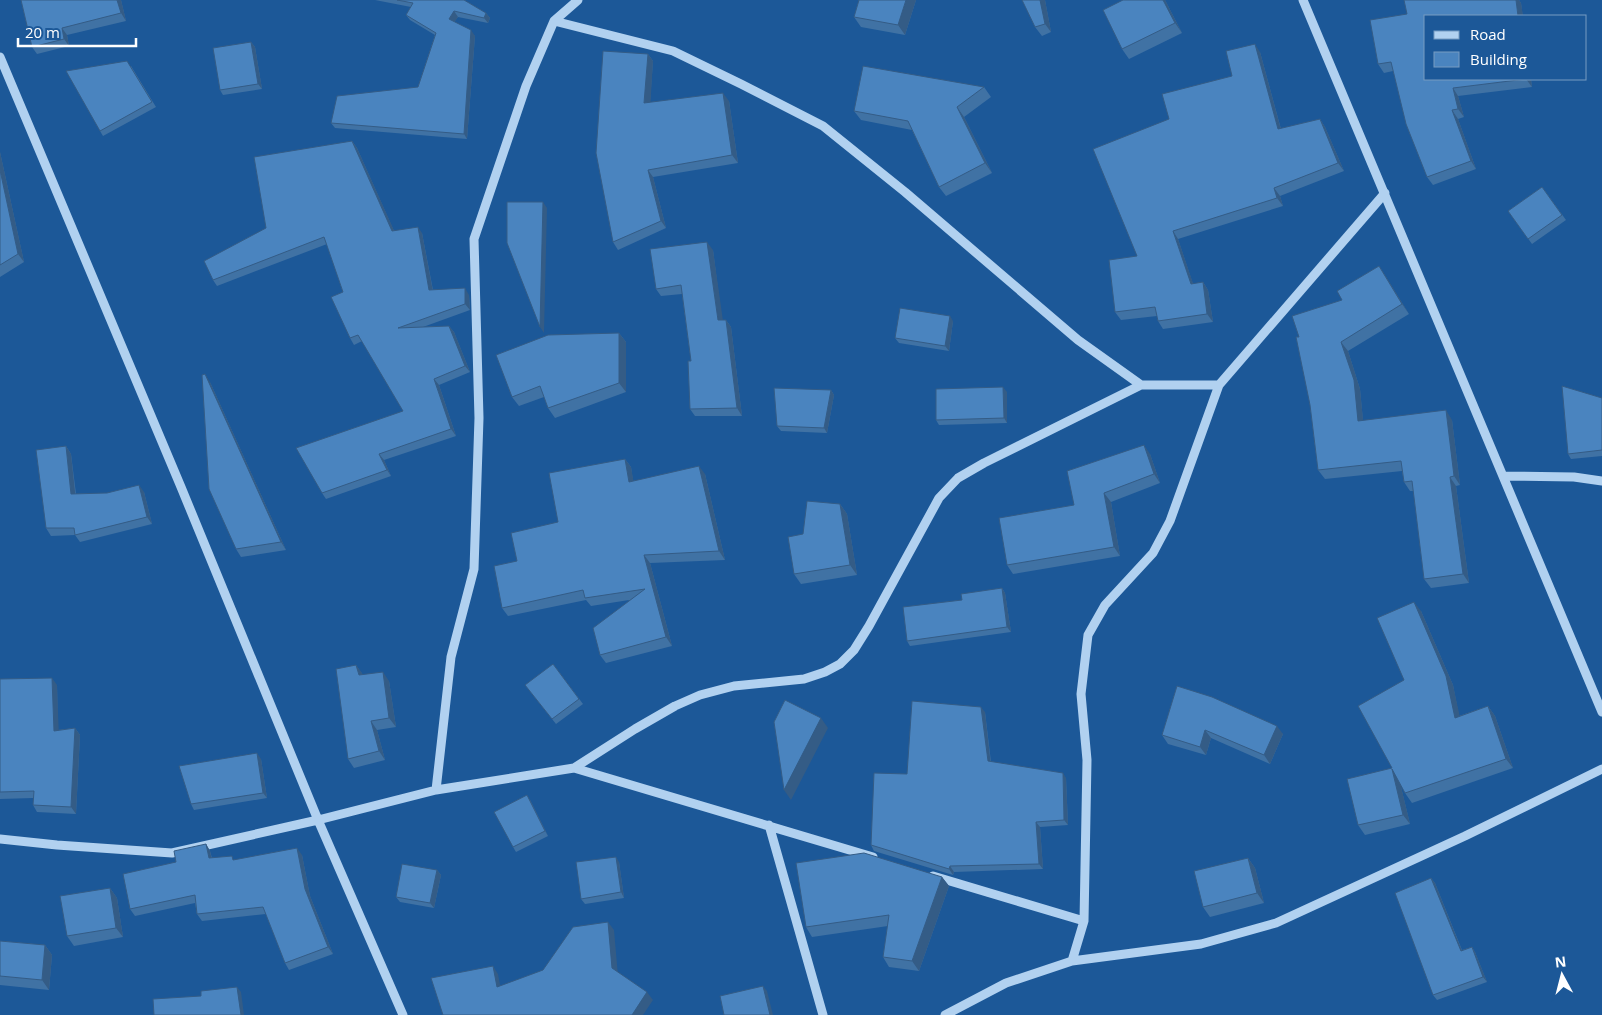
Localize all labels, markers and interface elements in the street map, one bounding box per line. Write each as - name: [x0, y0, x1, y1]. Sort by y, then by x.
- scale bar: [18, 15, 135, 47]
- legend: [1424, 15, 1587, 80]
- text: 20 m: [25, 22, 60, 42]
- text: Road: [1470, 24, 1506, 44]
- text: Building: [1470, 49, 1527, 69]
- north arrow: [1537, 950, 1587, 1000]
- text: N: [1554, 951, 1567, 972]

